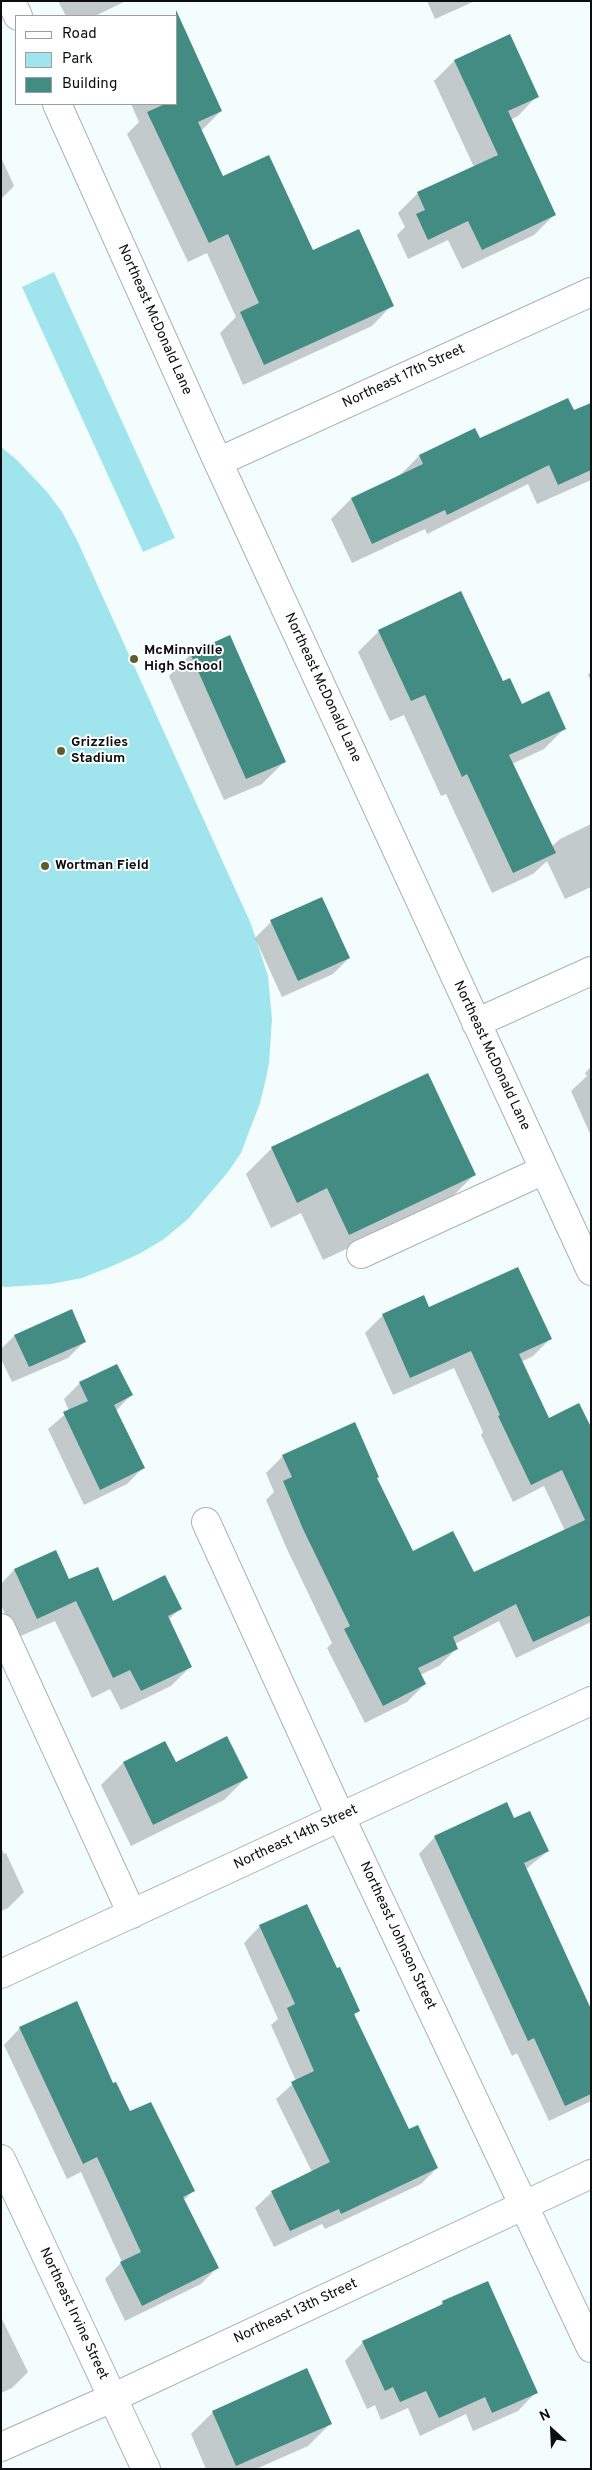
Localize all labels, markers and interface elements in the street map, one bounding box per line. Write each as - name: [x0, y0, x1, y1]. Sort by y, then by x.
- legend: [15, 15, 178, 105]
- text: Road: [62, 25, 97, 44]
- text: Park: [62, 50, 93, 69]
- text: Building: [62, 75, 117, 94]
- street label: Northeast McDonald Lane: [113, 242, 195, 398]
- street label: Northeast 17th Street: [340, 341, 468, 413]
- street label: Northeast McDonald Lane: [280, 611, 364, 765]
- place label: McMinnville High School: [144, 643, 222, 676]
- marker: McMinnville High School: [128, 653, 140, 665]
- place label: Grizzlies Stadium: [71, 735, 128, 768]
- marker: Grizzlies Stadium: [55, 745, 67, 757]
- place label: Wortman Field: [55, 858, 149, 874]
- marker: Wortman Field: [39, 860, 51, 872]
- street label: Northeast McDonald Lane: [449, 979, 533, 1133]
- street label: Northeast 14th Street: [231, 1802, 361, 1874]
- street label: Northeast Johnson Street: [355, 1859, 439, 2013]
- street label: Northeast Irvine Street: [35, 2245, 111, 2383]
- street label: Northeast 13th Street: [232, 2276, 360, 2348]
- north arrow: [527, 2405, 577, 2455]
- text: N: [537, 2406, 554, 2426]

